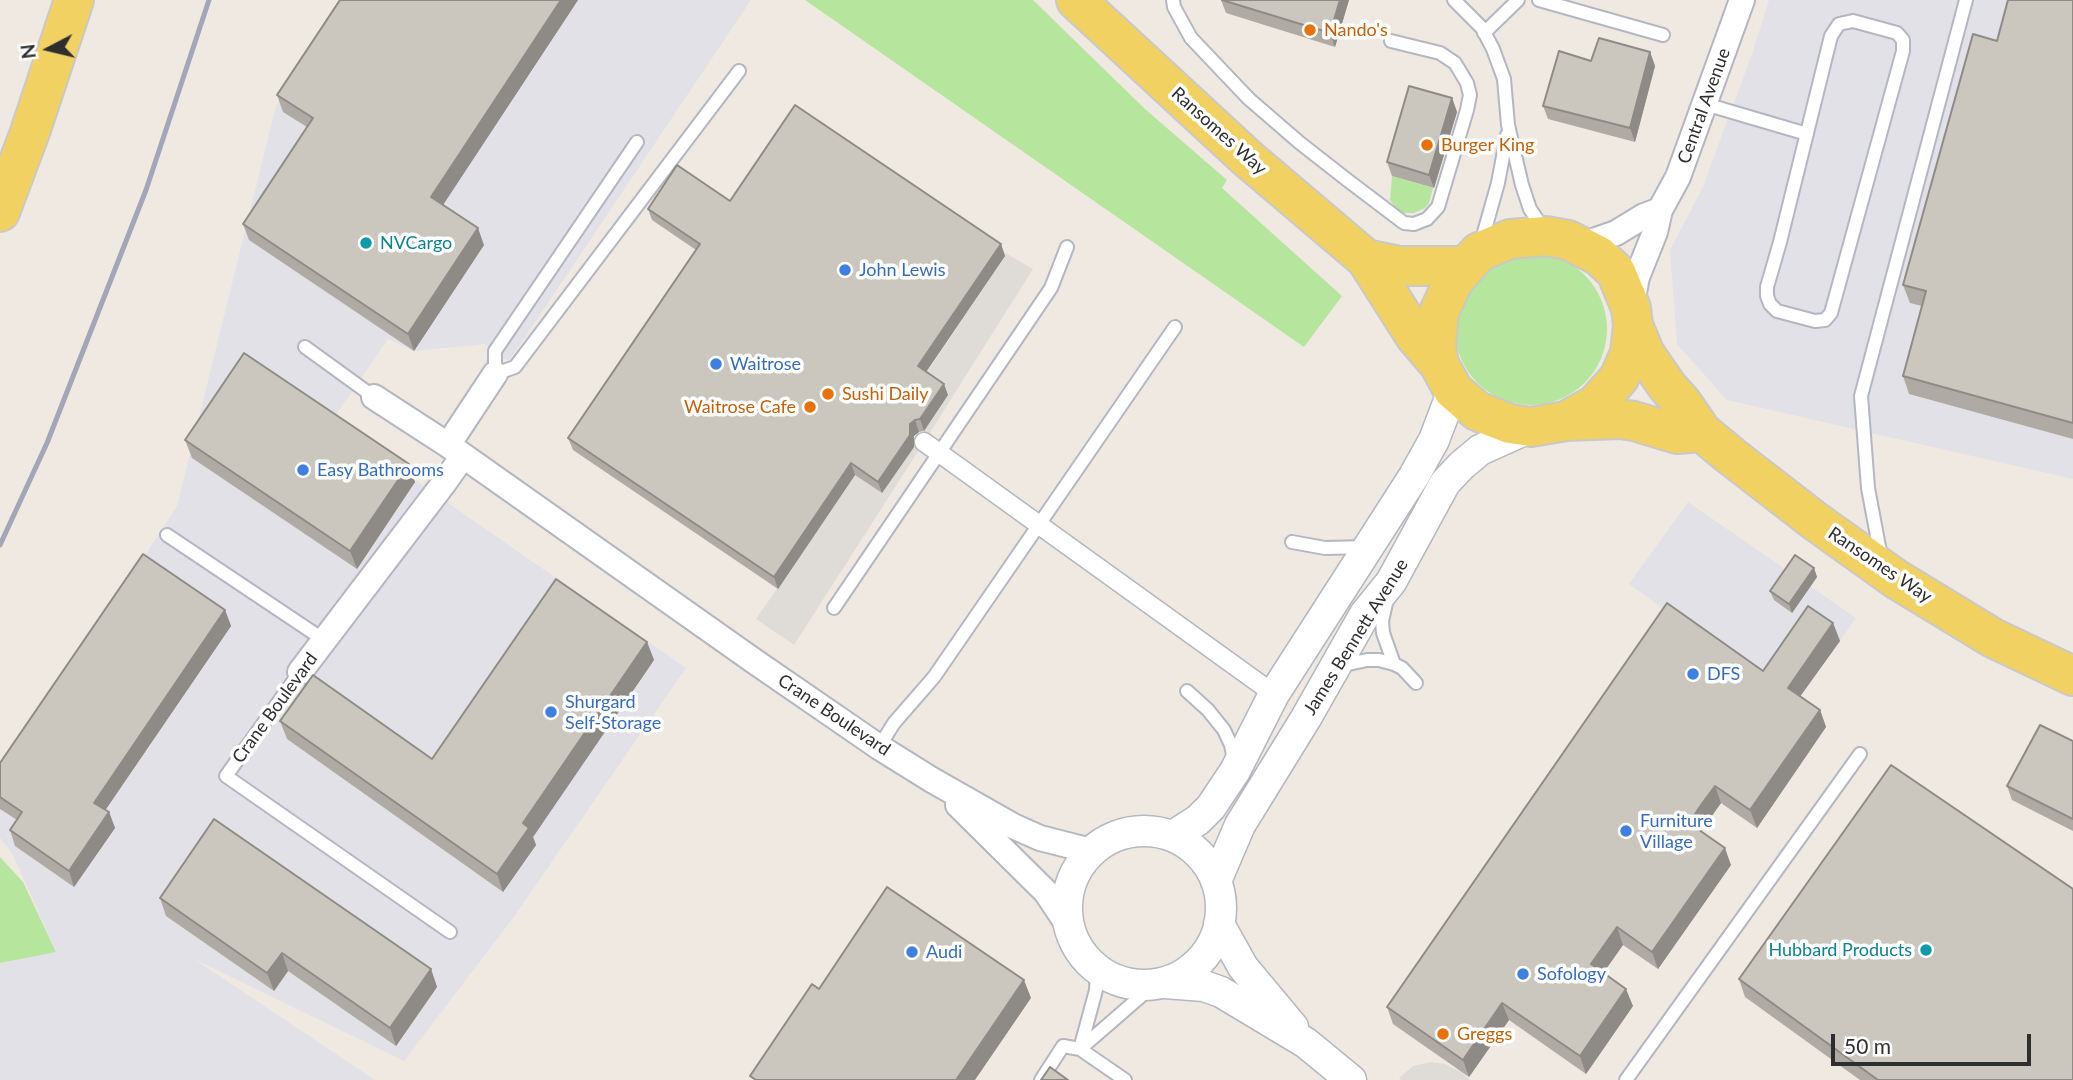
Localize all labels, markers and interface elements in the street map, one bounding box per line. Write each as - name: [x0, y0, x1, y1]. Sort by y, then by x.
- north arrow: [14, 14, 84, 84]
- place label: Nando's: [1324, 19, 1388, 41]
- marker: Nando's: [1302, 22, 1318, 38]
- text: N: [15, 43, 40, 60]
- street label: Central Avenue: [1673, 45, 1735, 167]
- street label: Ransomes Way: [1167, 83, 1271, 179]
- place label: Burger King: [1441, 134, 1534, 156]
- marker: Burger King: [1419, 137, 1435, 153]
- place label: NVCargo: [380, 232, 452, 254]
- marker: NVCargo: [358, 235, 374, 251]
- place label: John Lewis: [859, 259, 945, 281]
- marker: John Lewis: [837, 262, 853, 278]
- place label: Waitrose: [730, 353, 801, 375]
- marker: Waitrose: [708, 356, 724, 372]
- place label: Sushi Daily: [842, 383, 929, 405]
- marker: Sushi Daily: [820, 386, 836, 402]
- place label: Waitrose Cafe: [684, 396, 796, 418]
- marker: Waitrose Cafe: [802, 399, 818, 415]
- place label: Easy Bathrooms: [317, 459, 444, 481]
- marker: Easy Bathrooms: [295, 462, 311, 478]
- street label: Ransomes Way: [1824, 522, 1936, 608]
- street label: James Bennett Avenue: [1299, 555, 1413, 719]
- street label: Crane Boulevard: [228, 649, 322, 767]
- place label: DFS: [1707, 663, 1740, 685]
- marker: DFS: [1685, 666, 1701, 682]
- street label: Crane Boulevard: [774, 669, 894, 761]
- place label: Shurgard Self-Storage: [565, 691, 661, 734]
- marker: Shurgard Self-Storage: [543, 704, 559, 720]
- place label: Furniture Village: [1640, 810, 1713, 852]
- marker: Furniture Village: [1618, 823, 1634, 839]
- place label: Hubbard Products: [1768, 939, 1912, 961]
- place label: Audi: [926, 941, 962, 963]
- marker: Hubbard Products: [1918, 942, 1934, 958]
- marker: Audi: [904, 944, 920, 960]
- place label: Sofology: [1537, 963, 1606, 985]
- marker: Sofology: [1515, 966, 1531, 982]
- scale bar: [1835, 1020, 2035, 1064]
- place label: Greggs: [1457, 1023, 1512, 1045]
- marker: Greggs: [1435, 1026, 1451, 1042]
- text: 50 m: [1844, 1033, 1891, 1058]

